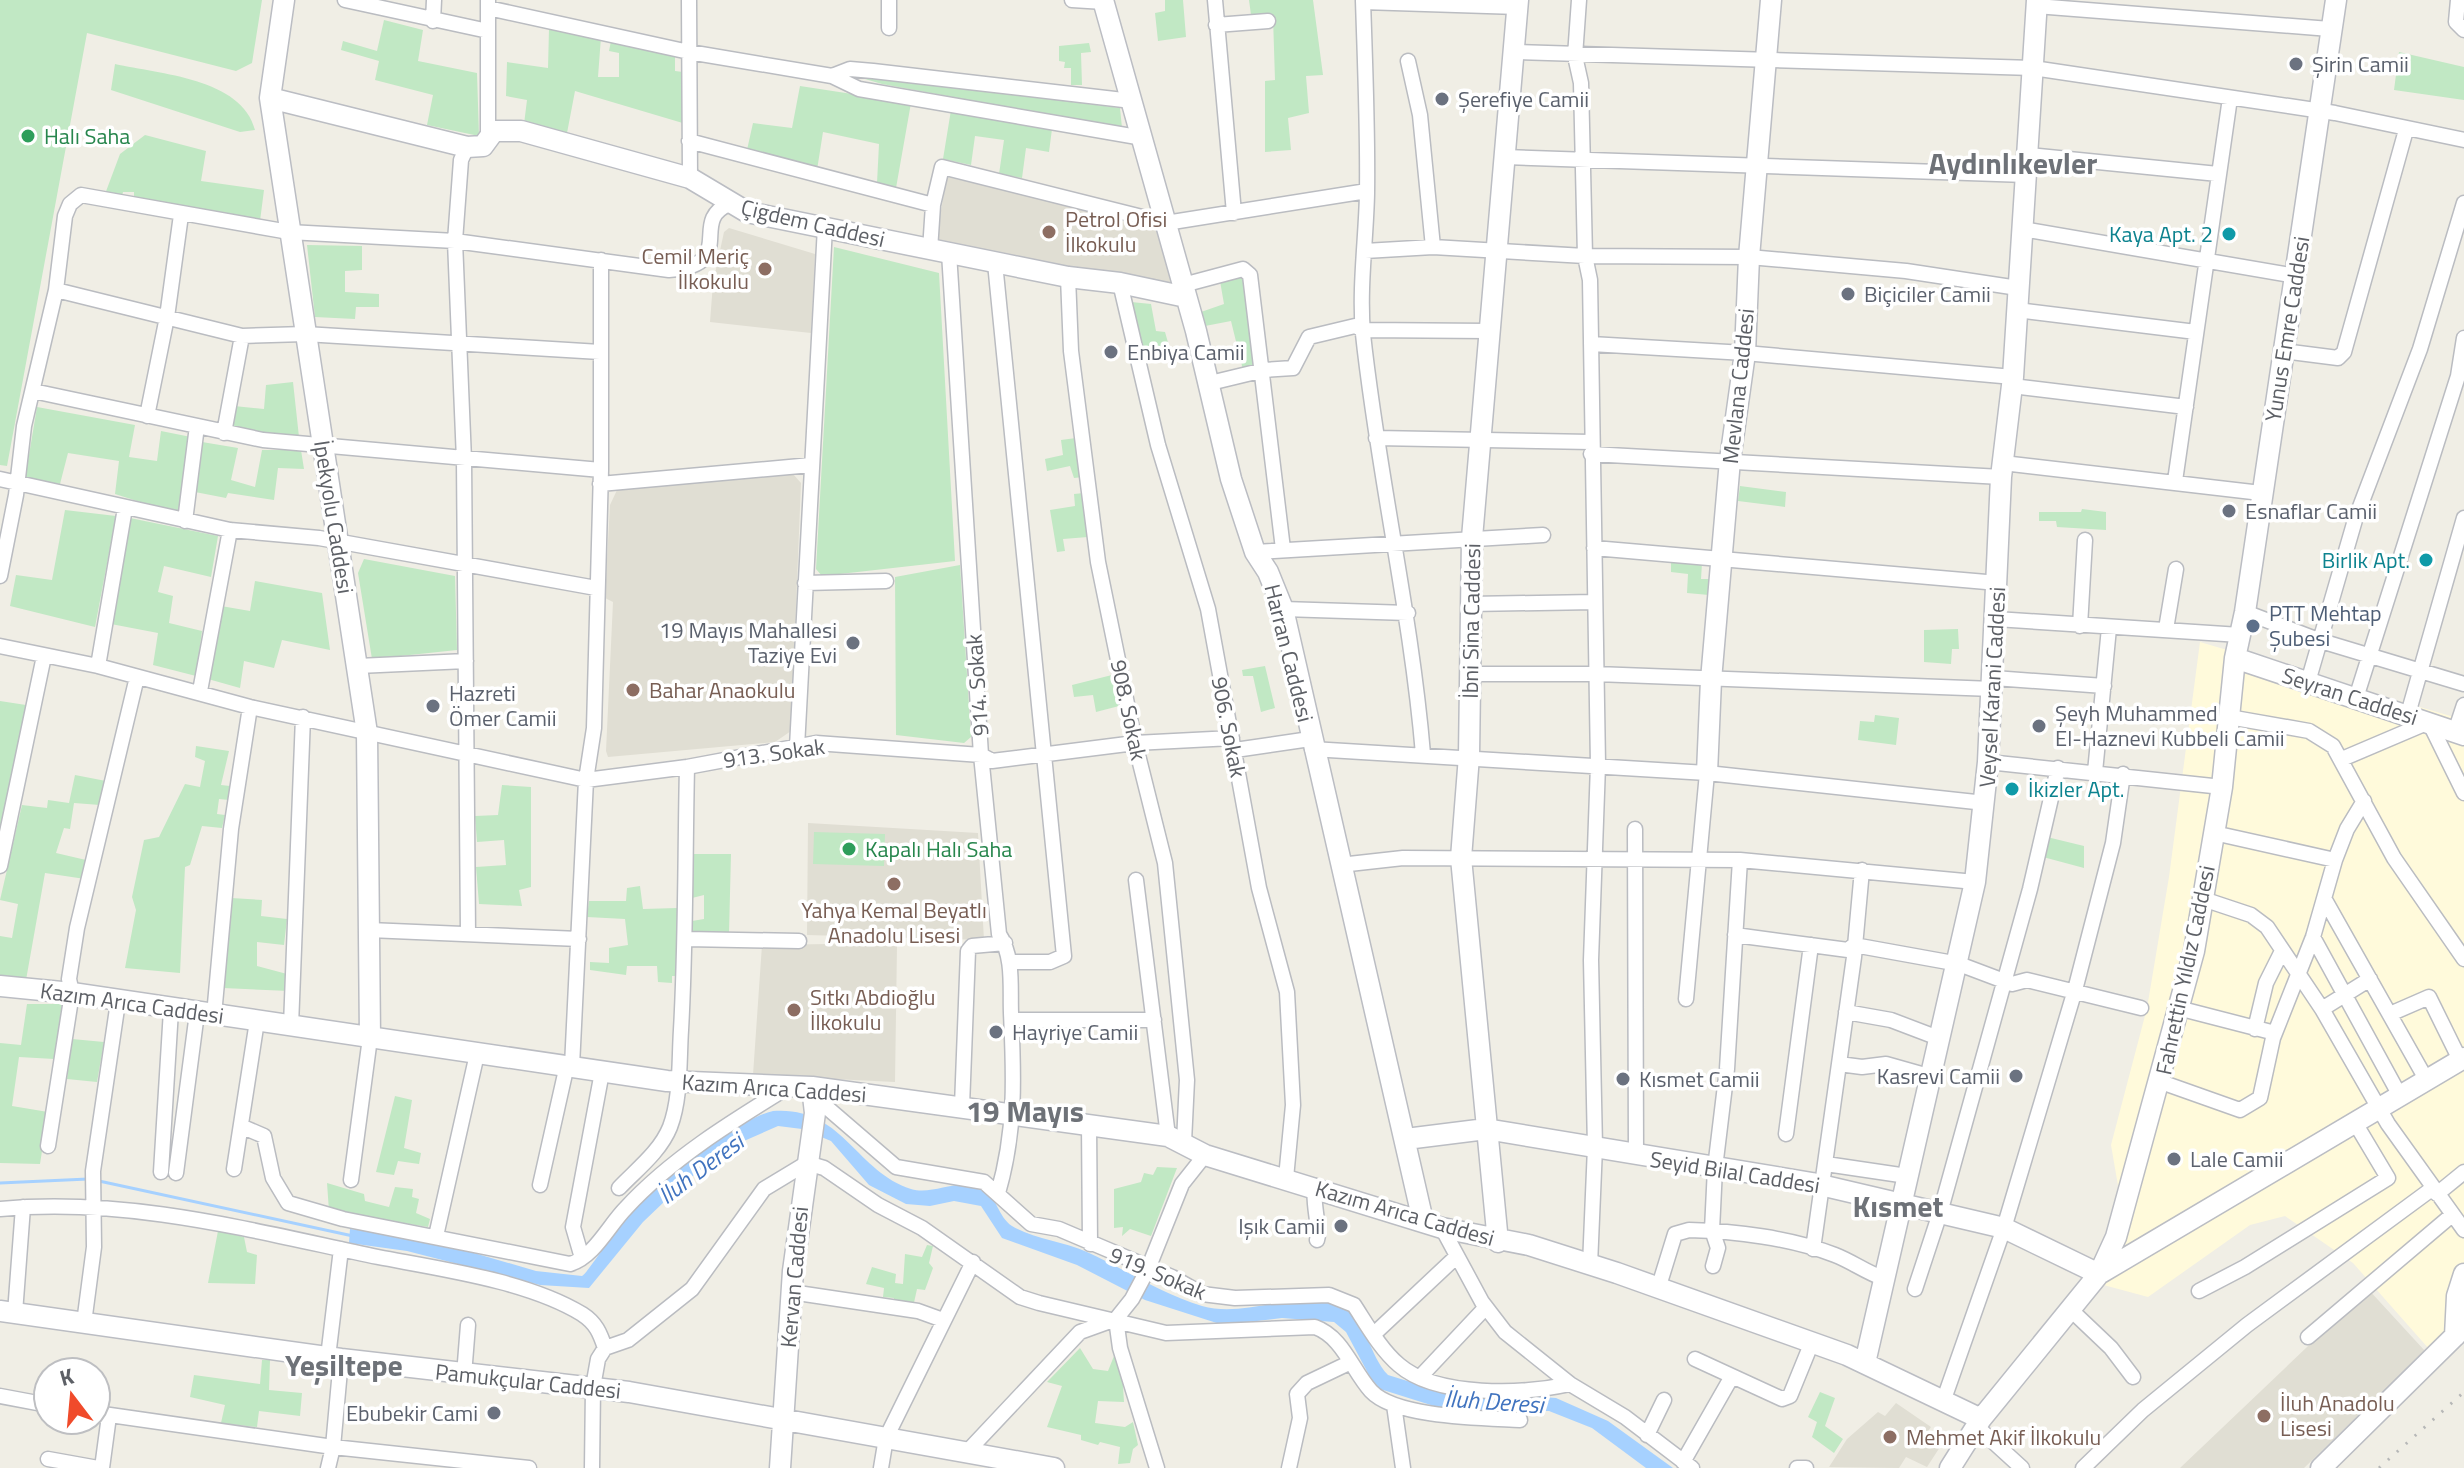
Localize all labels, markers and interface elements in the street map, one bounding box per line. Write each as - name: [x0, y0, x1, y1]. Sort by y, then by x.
- place label: Şirin Camii: [2312, 47, 2409, 81]
- marker: Şirin Camii: [2287, 55, 2305, 73]
- place label: Şerefiye Camii: [1458, 82, 1589, 116]
- marker: Şerefiye Camii: [1433, 90, 1451, 108]
- place label: Halı Saha: [44, 119, 130, 153]
- marker: Halı Saha: [19, 127, 37, 145]
- district label: Aydınlıkevler: [1929, 140, 2097, 186]
- street label: Çigdem Caddesi: [738, 190, 888, 256]
- place label: Petrol Ofisi İlkokulu: [1065, 202, 1167, 261]
- place label: Kaya Apt. 2: [2109, 217, 2213, 251]
- marker: Petrol Ofisi İlkokulu: [1040, 223, 1058, 241]
- marker: Kaya Apt. 2: [2220, 225, 2238, 243]
- street label: Yunus Emre Caddesi: [2256, 234, 2318, 424]
- place label: Cemil Meriç İlkokulu: [642, 239, 749, 298]
- marker: Cemil Meriç İlkokulu: [756, 260, 774, 278]
- place label: Biçiciler Camii: [1864, 277, 1991, 311]
- marker: Biçiciler Camii: [1839, 285, 1857, 303]
- street label: Mevlana Caddesi: [1713, 307, 1763, 465]
- place label: Enbiya Camii: [1127, 335, 1245, 369]
- marker: Enbiya Camii: [1102, 343, 1120, 361]
- street label: İpekyolu Caddesi: [305, 438, 363, 596]
- place label: Esnaflar Camii: [2245, 494, 2377, 528]
- marker: Esnaflar Camii: [2220, 502, 2238, 520]
- street label: İbni Sina Caddesi: [1453, 543, 1489, 699]
- place label: Birlik Apt.: [2322, 543, 2410, 577]
- marker: Birlik Apt.: [2417, 551, 2435, 569]
- street label: Harran Caddesi: [1255, 580, 1323, 726]
- street label: Veysel Karani Caddesi: [1970, 586, 2014, 788]
- place label: PTT Mehtap Şubesi: [2269, 596, 2382, 655]
- place label: 19 Mayıs Mahallesi Taziye Evi: [659, 613, 837, 672]
- marker: PTT Mehtap Şubesi: [2244, 617, 2262, 635]
- street label: 914. Sokak: [956, 632, 998, 737]
- marker: 19 Mayıs Mahallesi Taziye Evi: [844, 634, 862, 652]
- street label: 908. Sokak: [1102, 657, 1156, 764]
- street label: Seyran Caddesi: [2278, 658, 2422, 734]
- place label: Bahar Anaokulu: [649, 673, 795, 707]
- street label: 906. Sokak: [1203, 674, 1256, 781]
- place label: Hazreti Ömer Camii: [449, 676, 557, 735]
- marker: Bahar Anaokulu: [624, 681, 642, 699]
- place label: Şeyh Muhammed El-Haznevi Kubbeli Camii: [2055, 696, 2285, 755]
- marker: Hazreti Ömer Camii: [424, 697, 442, 715]
- marker: Şeyh Muhammed El-Haznevi Kubbeli Camii: [2030, 717, 2048, 735]
- street label: 913. Sokak: [721, 729, 827, 777]
- place label: İkizler Apt.: [2028, 772, 2125, 806]
- marker: İkizler Apt.: [2003, 780, 2021, 798]
- place label: Kapalı Halı Saha: [865, 832, 1012, 866]
- marker: Kapalı Halı Saha: [840, 840, 858, 858]
- street label: Fahrettin Yıldız Caddesi: [2146, 862, 2224, 1078]
- marker: Yahya Kemal Beyatlı Anadolu Lisesi: [885, 875, 903, 893]
- place label: Yahya Kemal Beyatlı Anadolu Lisesi: [801, 893, 987, 952]
- street label: Kazım Arıca Caddesi: [38, 973, 226, 1033]
- place label: Sıtkı Abdioğlu İlkokulu: [810, 980, 936, 1039]
- marker: Sıtkı Abdioğlu İlkokulu: [785, 1001, 803, 1019]
- place label: Hayriye Camii: [1012, 1015, 1138, 1049]
- marker: Hayriye Camii: [987, 1023, 1005, 1041]
- place label: Kasrevi Camii: [1877, 1059, 2000, 1093]
- place label: Kısmet Camii: [1639, 1062, 1760, 1096]
- street label: Kazım Arıca Caddesi: [681, 1065, 867, 1111]
- marker: Kasrevi Camii: [2007, 1067, 2025, 1085]
- marker: Kısmet Camii: [1614, 1070, 1632, 1088]
- district label: 19 Mayıs: [966, 1088, 1084, 1134]
- water label: İluh Deresi: [650, 1122, 753, 1212]
- street label: Seyid Bilal Caddesi: [1648, 1142, 1822, 1202]
- place label: Lale Camii: [2190, 1142, 2284, 1176]
- marker: Lale Camii: [2165, 1150, 2183, 1168]
- street label: Kazım Arıca Caddesi: [1311, 1171, 1499, 1255]
- district label: Kısmet: [1852, 1183, 1944, 1229]
- street label: Kervan Caddesi: [771, 1205, 817, 1349]
- place label: Işık Camii: [1238, 1209, 1325, 1243]
- marker: Işık Camii: [1332, 1217, 1350, 1235]
- street label: 919. Sokak: [1104, 1237, 1212, 1309]
- district label: Yeşiltepe: [285, 1342, 403, 1388]
- street label: Pamukçular Caddesi: [433, 1354, 623, 1408]
- north arrow: [32, 1356, 112, 1436]
- text: K: [56, 1359, 77, 1395]
- water label: İluh Deresi: [1443, 1380, 1548, 1423]
- place label: İluh Anadolu Lisesi: [2280, 1386, 2395, 1445]
- place label: Ebubekir Cami: [346, 1396, 478, 1430]
- marker: Ebubekir Cami: [485, 1404, 503, 1422]
- marker: İluh Anadolu Lisesi: [2255, 1407, 2273, 1425]
- place label: Mehmet Akif İlkokulu: [1906, 1420, 2101, 1454]
- marker: Mehmet Akif İlkokulu: [1881, 1428, 1899, 1446]

